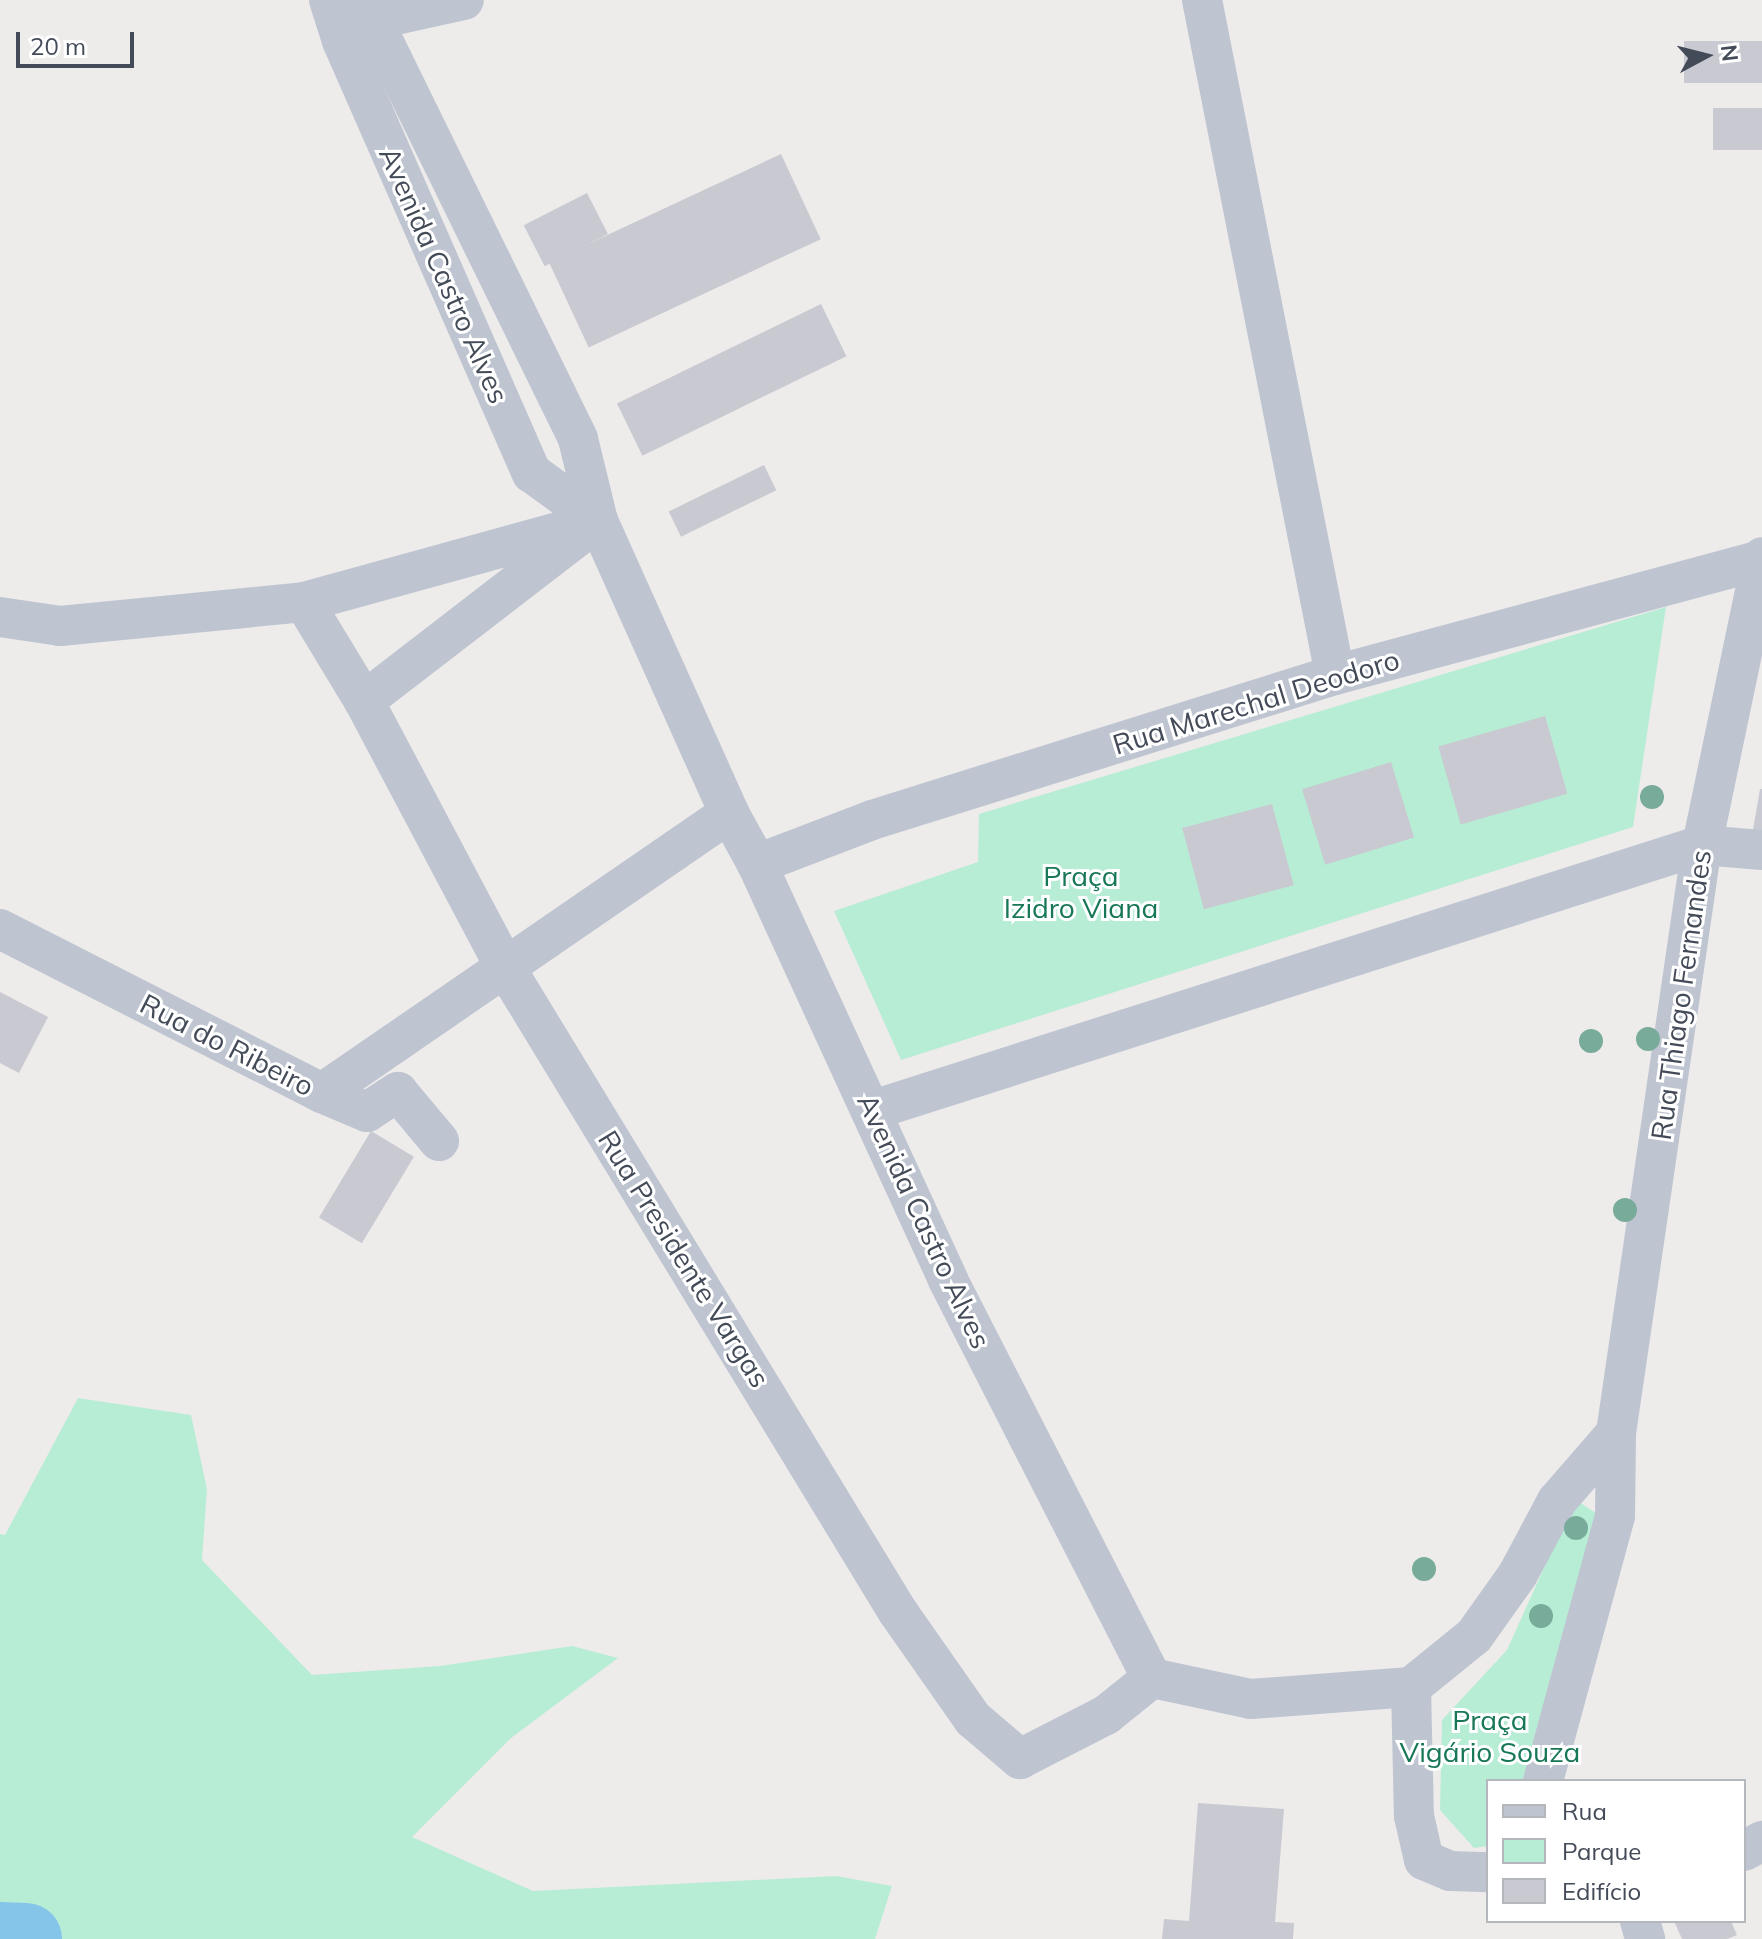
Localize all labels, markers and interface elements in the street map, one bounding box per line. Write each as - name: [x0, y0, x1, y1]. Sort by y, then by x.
- scale bar: [20, 16, 138, 66]
- north arrow: [1666, 16, 1746, 96]
- text: 20 m: [30, 31, 86, 61]
- text: N: [1715, 43, 1745, 63]
- street label: Avenida Castro Alves: [372, 142, 516, 408]
- street label: Rua Marechal Deodoro: [1109, 642, 1403, 762]
- street label: Rua Thiago Fernandes: [1644, 848, 1718, 1142]
- park label: Praça Izidro Viana: [1004, 859, 1158, 925]
- street label: Rua do Ribeiro: [135, 987, 319, 1103]
- street label: Avenida Castro Alves: [850, 1088, 998, 1354]
- street label: Rua Presidente Vargas: [591, 1124, 777, 1394]
- park label: Praça Vigário Souza: [1400, 1703, 1580, 1769]
- legend: [1486, 1779, 1746, 1923]
- text: Rua: [1562, 1796, 1607, 1826]
- text: Parque: [1562, 1836, 1641, 1866]
- text: Edifício: [1562, 1876, 1641, 1906]

